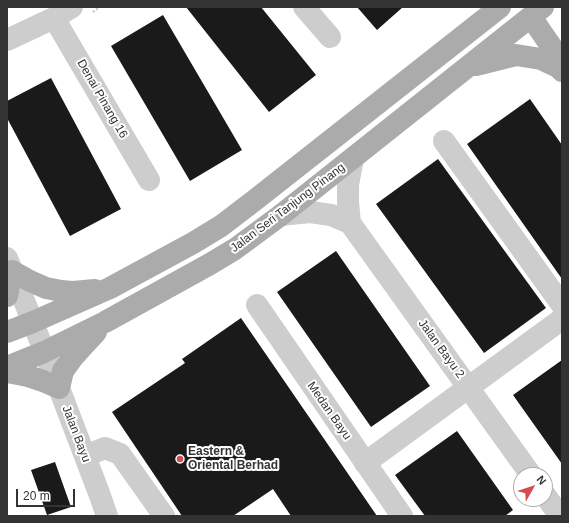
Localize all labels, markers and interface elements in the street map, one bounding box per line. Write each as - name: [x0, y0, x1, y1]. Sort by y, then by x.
- street label: Denai Pinang 16: [74, 57, 130, 141]
- street label: Jalan Seri Tanjung Pinang: [228, 160, 348, 256]
- street label: Jalan Bayu 2: [415, 317, 467, 381]
- street label: Medan Bayu: [304, 379, 354, 443]
- street label: Jalan Bayu: [59, 404, 93, 464]
- place label: Eastern & Oriental Berhad: [188, 445, 278, 473]
- marker: Eastern & Oriental Berhad: [175, 454, 185, 464]
- north arrow: [513, 467, 553, 507]
- text: N: [534, 473, 549, 487]
- scale bar: [18, 481, 77, 507]
- text: 20 m: [23, 489, 50, 503]

